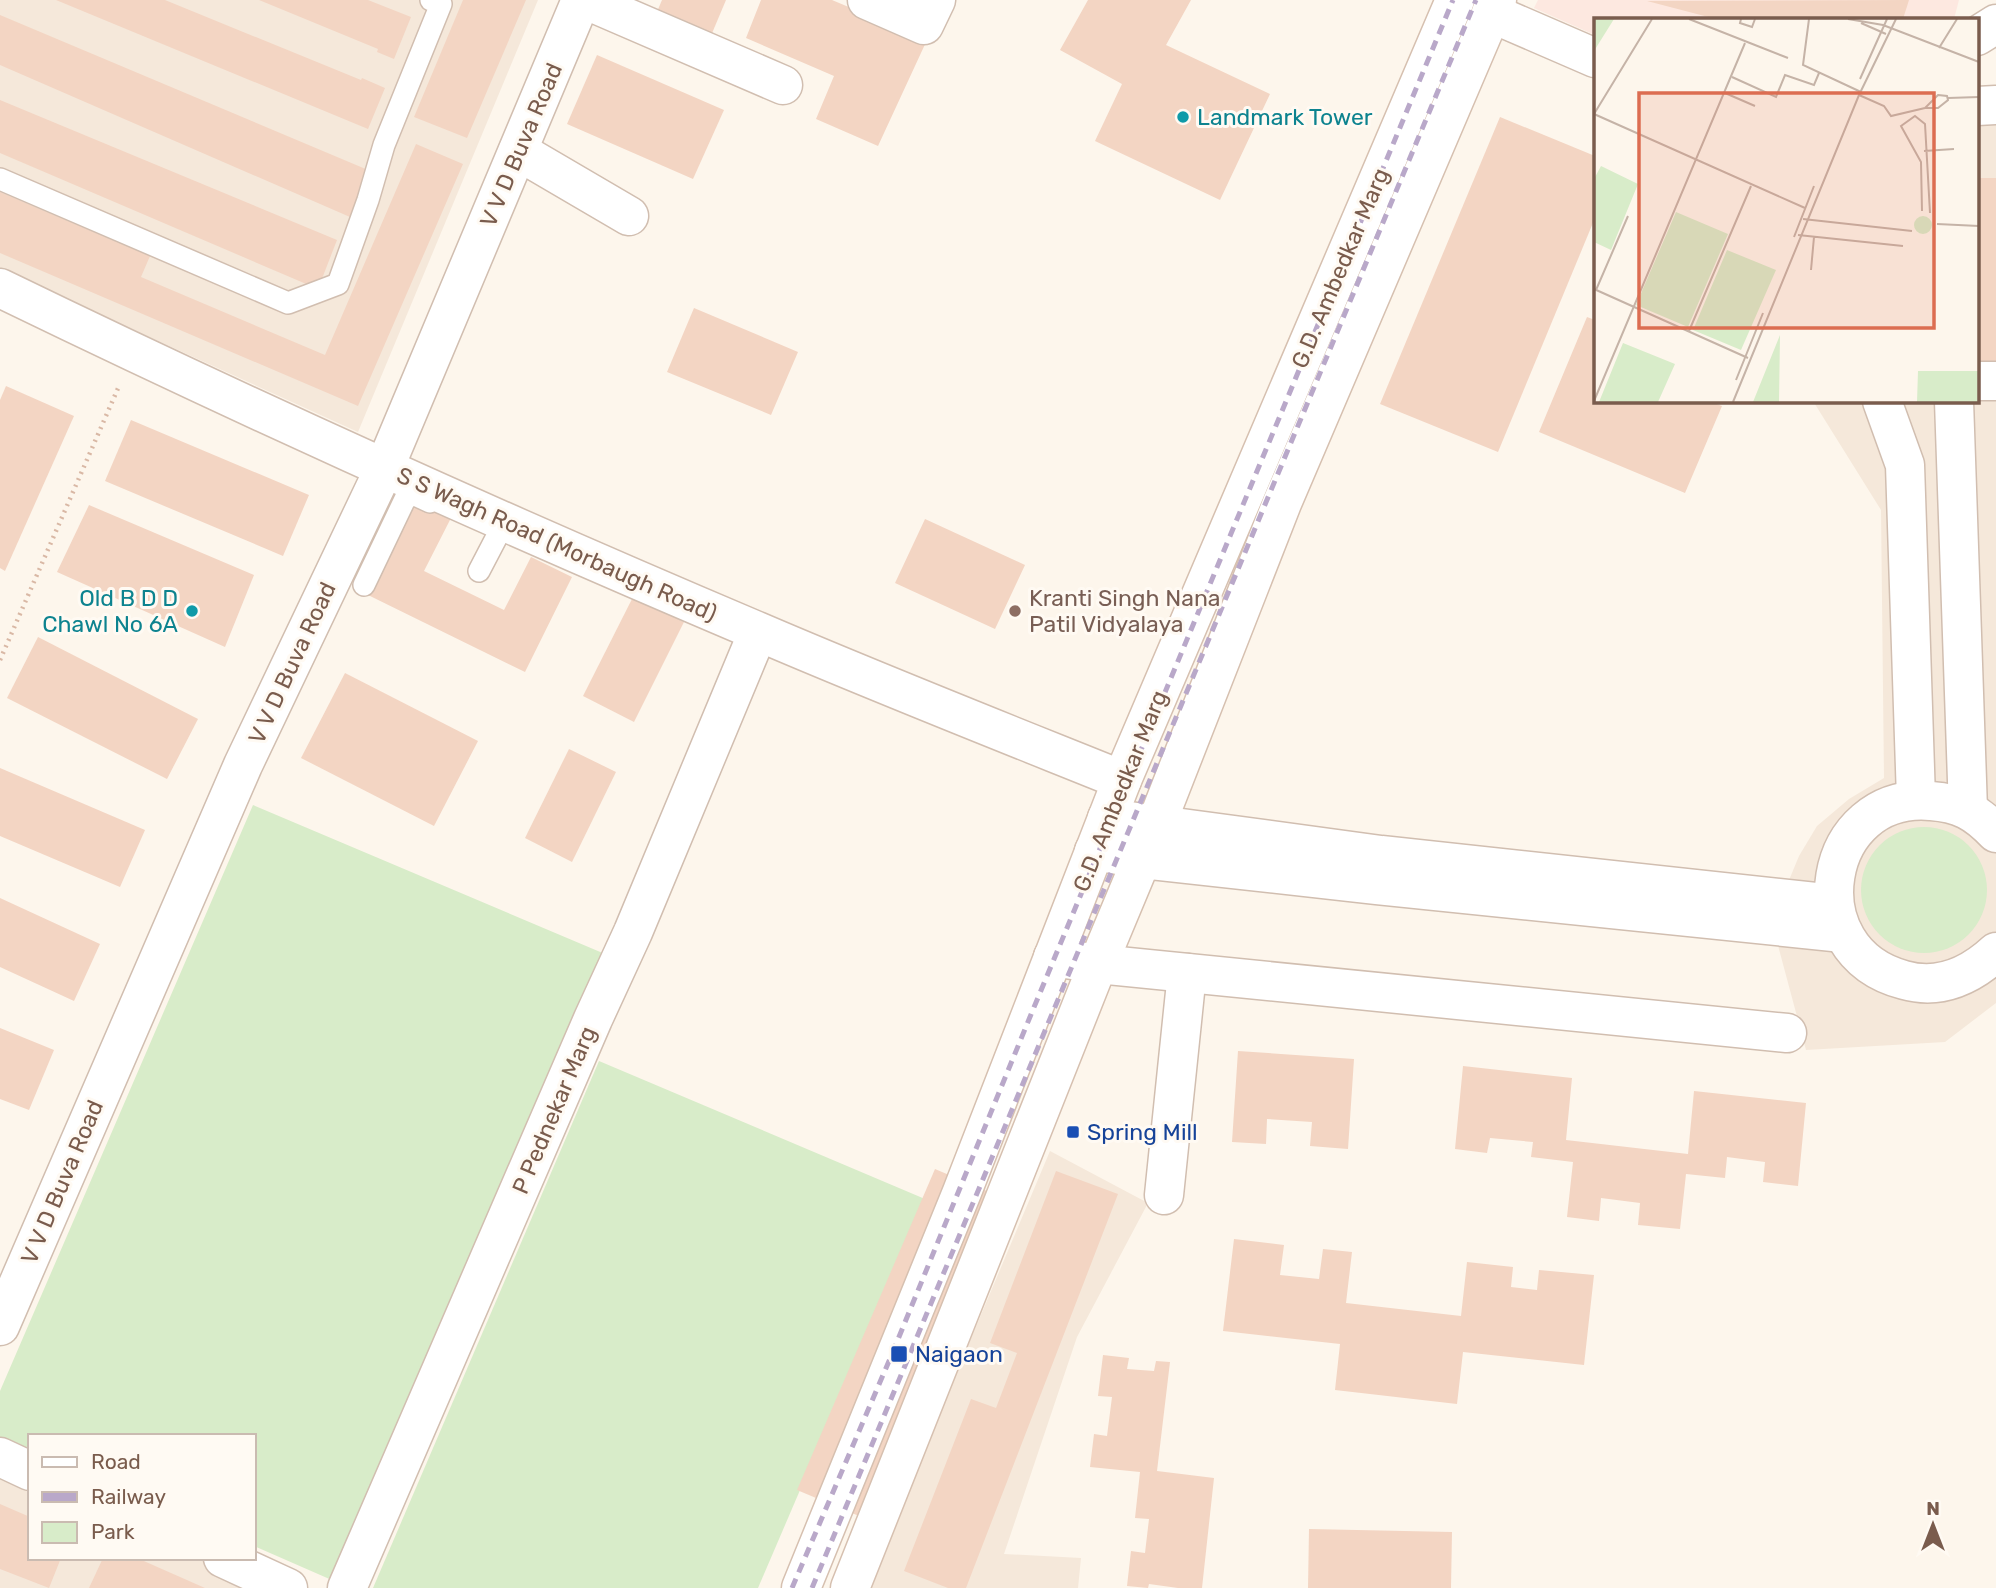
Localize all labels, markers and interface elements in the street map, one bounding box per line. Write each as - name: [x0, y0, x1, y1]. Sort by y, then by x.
- inset map: [1594, 18, 1979, 402]
- street label: V V D Buva Road: [474, 59, 568, 231]
- place label: Landmark Tower: [1197, 103, 1373, 131]
- marker: Landmark Tower: [1175, 109, 1191, 125]
- street label: G.D. Ambedkar Marg: [1285, 164, 1395, 372]
- street label: S S Wagh Road (Morbaugh Road): [393, 461, 721, 627]
- street label: V V D Buva Road: [242, 578, 342, 748]
- place label: Old B D D Chawl No 6A: [42, 584, 178, 638]
- place label: Kranti Singh Nana Patil Vidyalaya: [1029, 584, 1221, 638]
- marker: Old B D D Chawl No 6A: [184, 603, 200, 619]
- marker: Kranti Singh Nana Patil Vidyalaya: [1007, 603, 1023, 619]
- street label: G.D. Ambedkar Marg: [1067, 686, 1173, 896]
- street label: P Pednekar Marg: [506, 1022, 602, 1198]
- street label: V V D Buva Road: [15, 1096, 109, 1268]
- place label: Spring Mill: [1087, 1118, 1198, 1146]
- marker: Spring Mill: [1065, 1124, 1081, 1140]
- place label: Naigaon: [915, 1340, 1003, 1368]
- marker: Naigaon: [889, 1344, 909, 1364]
- legend: [28, 1434, 256, 1560]
- text: Road: [91, 1449, 141, 1474]
- text: Railway: [91, 1484, 166, 1509]
- north arrow: [1898, 1490, 1968, 1560]
- text: N: [1926, 1497, 1940, 1520]
- text: Park: [91, 1519, 135, 1544]

